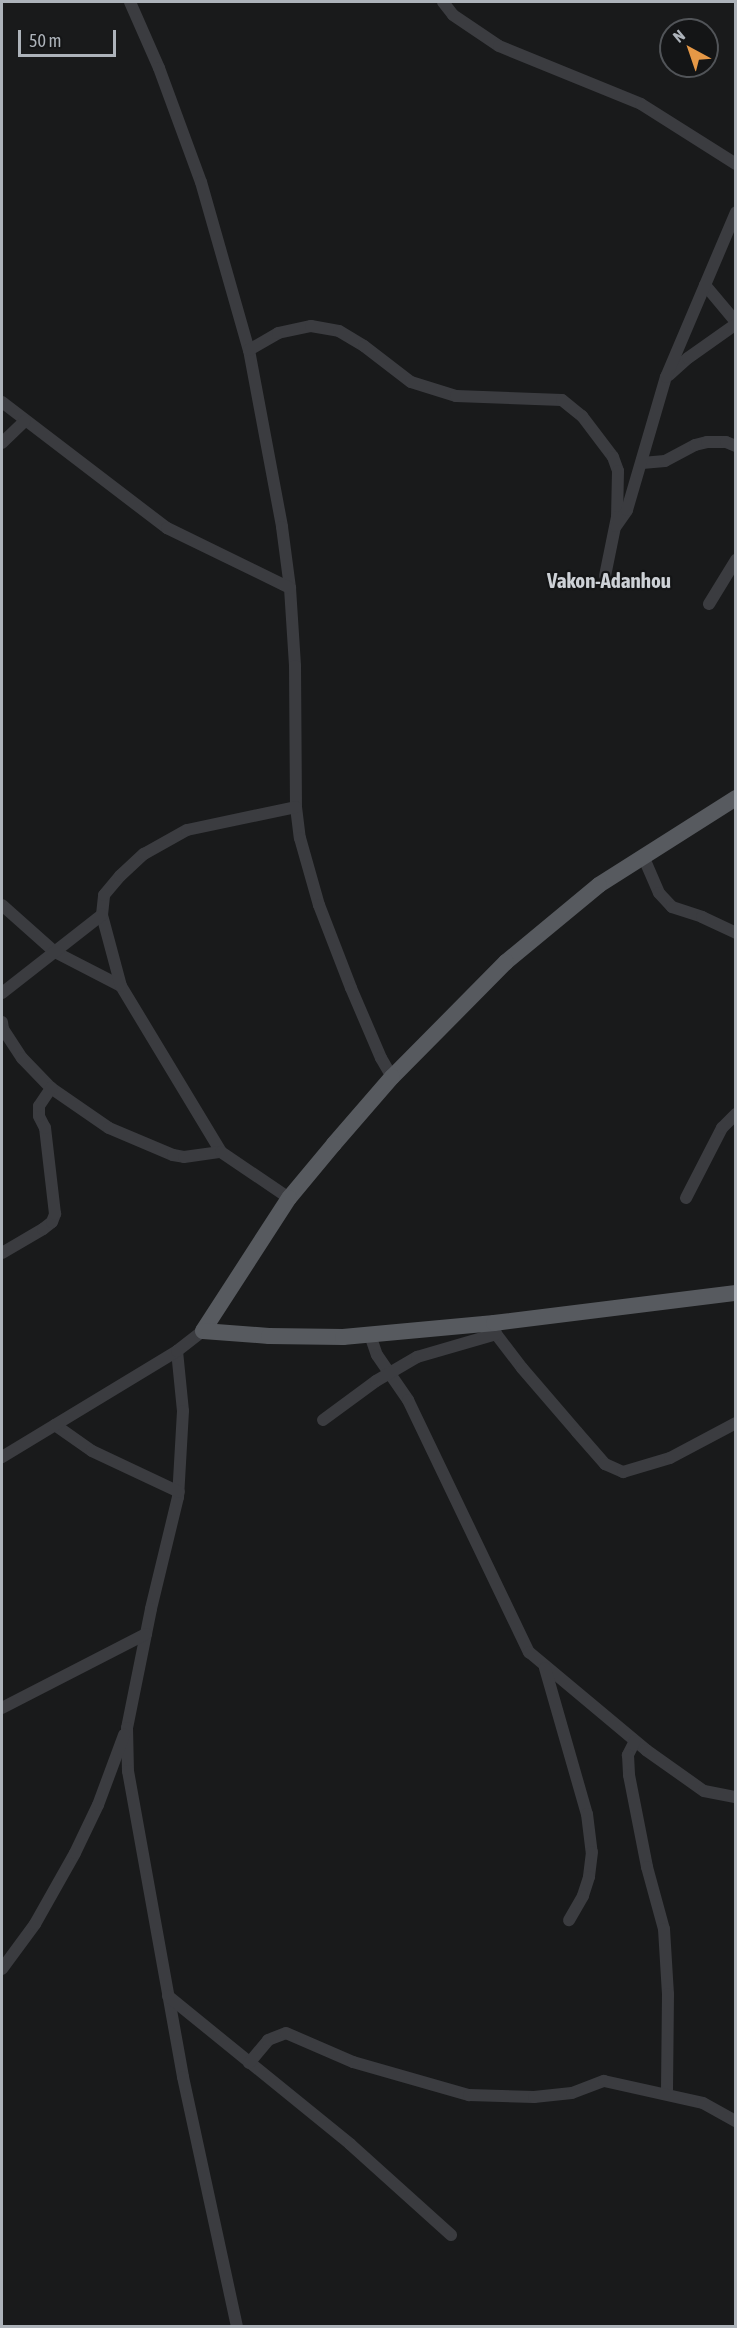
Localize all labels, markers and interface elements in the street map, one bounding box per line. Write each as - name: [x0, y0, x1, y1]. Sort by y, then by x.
- scale bar: [21, 18, 118, 56]
- north arrow: [659, 18, 719, 78]
- text: N: [669, 26, 688, 46]
- text: 50 m: [29, 30, 61, 51]
- district label: Vakon-Adanhou: [547, 567, 671, 593]

